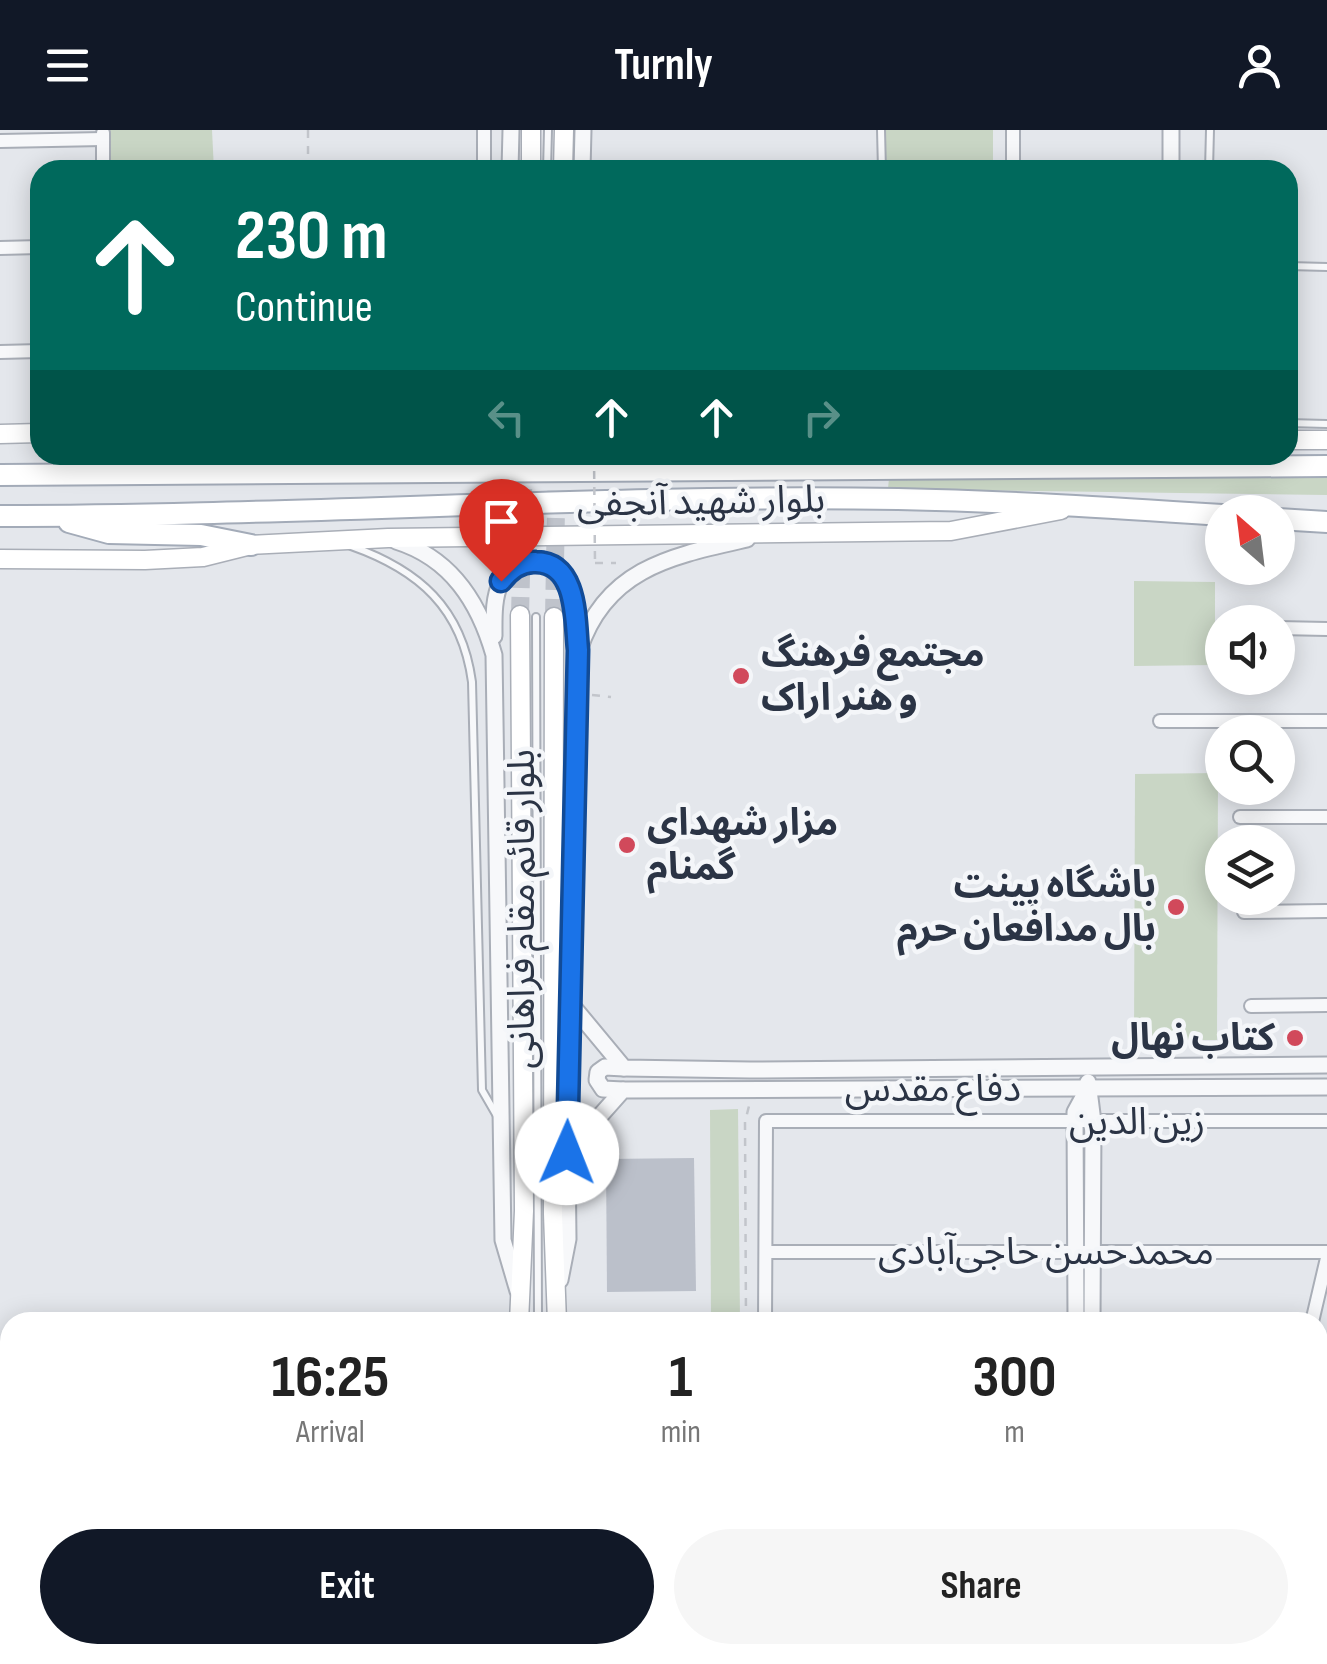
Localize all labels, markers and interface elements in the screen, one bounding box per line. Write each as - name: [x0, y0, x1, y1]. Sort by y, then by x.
- icon: menu: [40, 38, 95, 93]
- text: Turnly: [614, 38, 713, 93]
- icon: person: [1232, 38, 1287, 93]
- text: 230 m: [235, 195, 388, 279]
- icon: ahead: [70, 200, 200, 330]
- text: Continue: [235, 280, 373, 335]
- icon: left: [479, 390, 534, 445]
- icon: ahead: [584, 390, 639, 445]
- icon: ahead: [689, 390, 744, 445]
- icon: right: [794, 390, 849, 445]
- street label: بلوار شهید آنجفی: [577, 477, 825, 527]
- pin: [459, 479, 544, 582]
- icon: arrive: [474, 494, 529, 549]
- north arrow: [1205, 495, 1295, 585]
- map controls: [1205, 495, 1295, 915]
- button: sound: [1205, 605, 1295, 695]
- place label: مجتمع فرهنگ و هنر اراک: [761, 632, 985, 721]
- marker: مجتمع فرهنگ و هنر اراک: [730, 665, 752, 687]
- button: search: [1205, 715, 1295, 805]
- street label: بلوار قائم مقام فراهانی: [500, 749, 550, 1069]
- place label: مزار شهدای گمنام: [647, 801, 838, 894]
- button: layers: [1205, 825, 1295, 915]
- marker: مزار شهدای گمنام: [616, 834, 638, 856]
- place label: باشگاه پینت بال مدافعان حرم: [897, 863, 1156, 956]
- marker: باشگاه پینت بال مدافعان حرم: [1165, 896, 1187, 918]
- place label: کتاب نهال: [1111, 1016, 1276, 1061]
- marker: کتاب نهال: [1284, 1027, 1306, 1049]
- street label: دفاع مقدس: [845, 1067, 1021, 1116]
- street label: زین الدین: [1069, 1100, 1205, 1145]
- position arrow: [515, 1101, 619, 1205]
- street label: محمدحسن حاجی‌آبادی: [878, 1230, 1214, 1275]
- text: 16:25: [272, 1342, 389, 1414]
- text: 1: [669, 1342, 693, 1414]
- text: 300: [972, 1342, 1056, 1414]
- text: Arrival: [296, 1413, 365, 1452]
- text: min: [661, 1413, 701, 1452]
- text: m: [1004, 1413, 1025, 1452]
- button: Exit: [40, 1529, 654, 1644]
- button: Share: [674, 1529, 1288, 1644]

